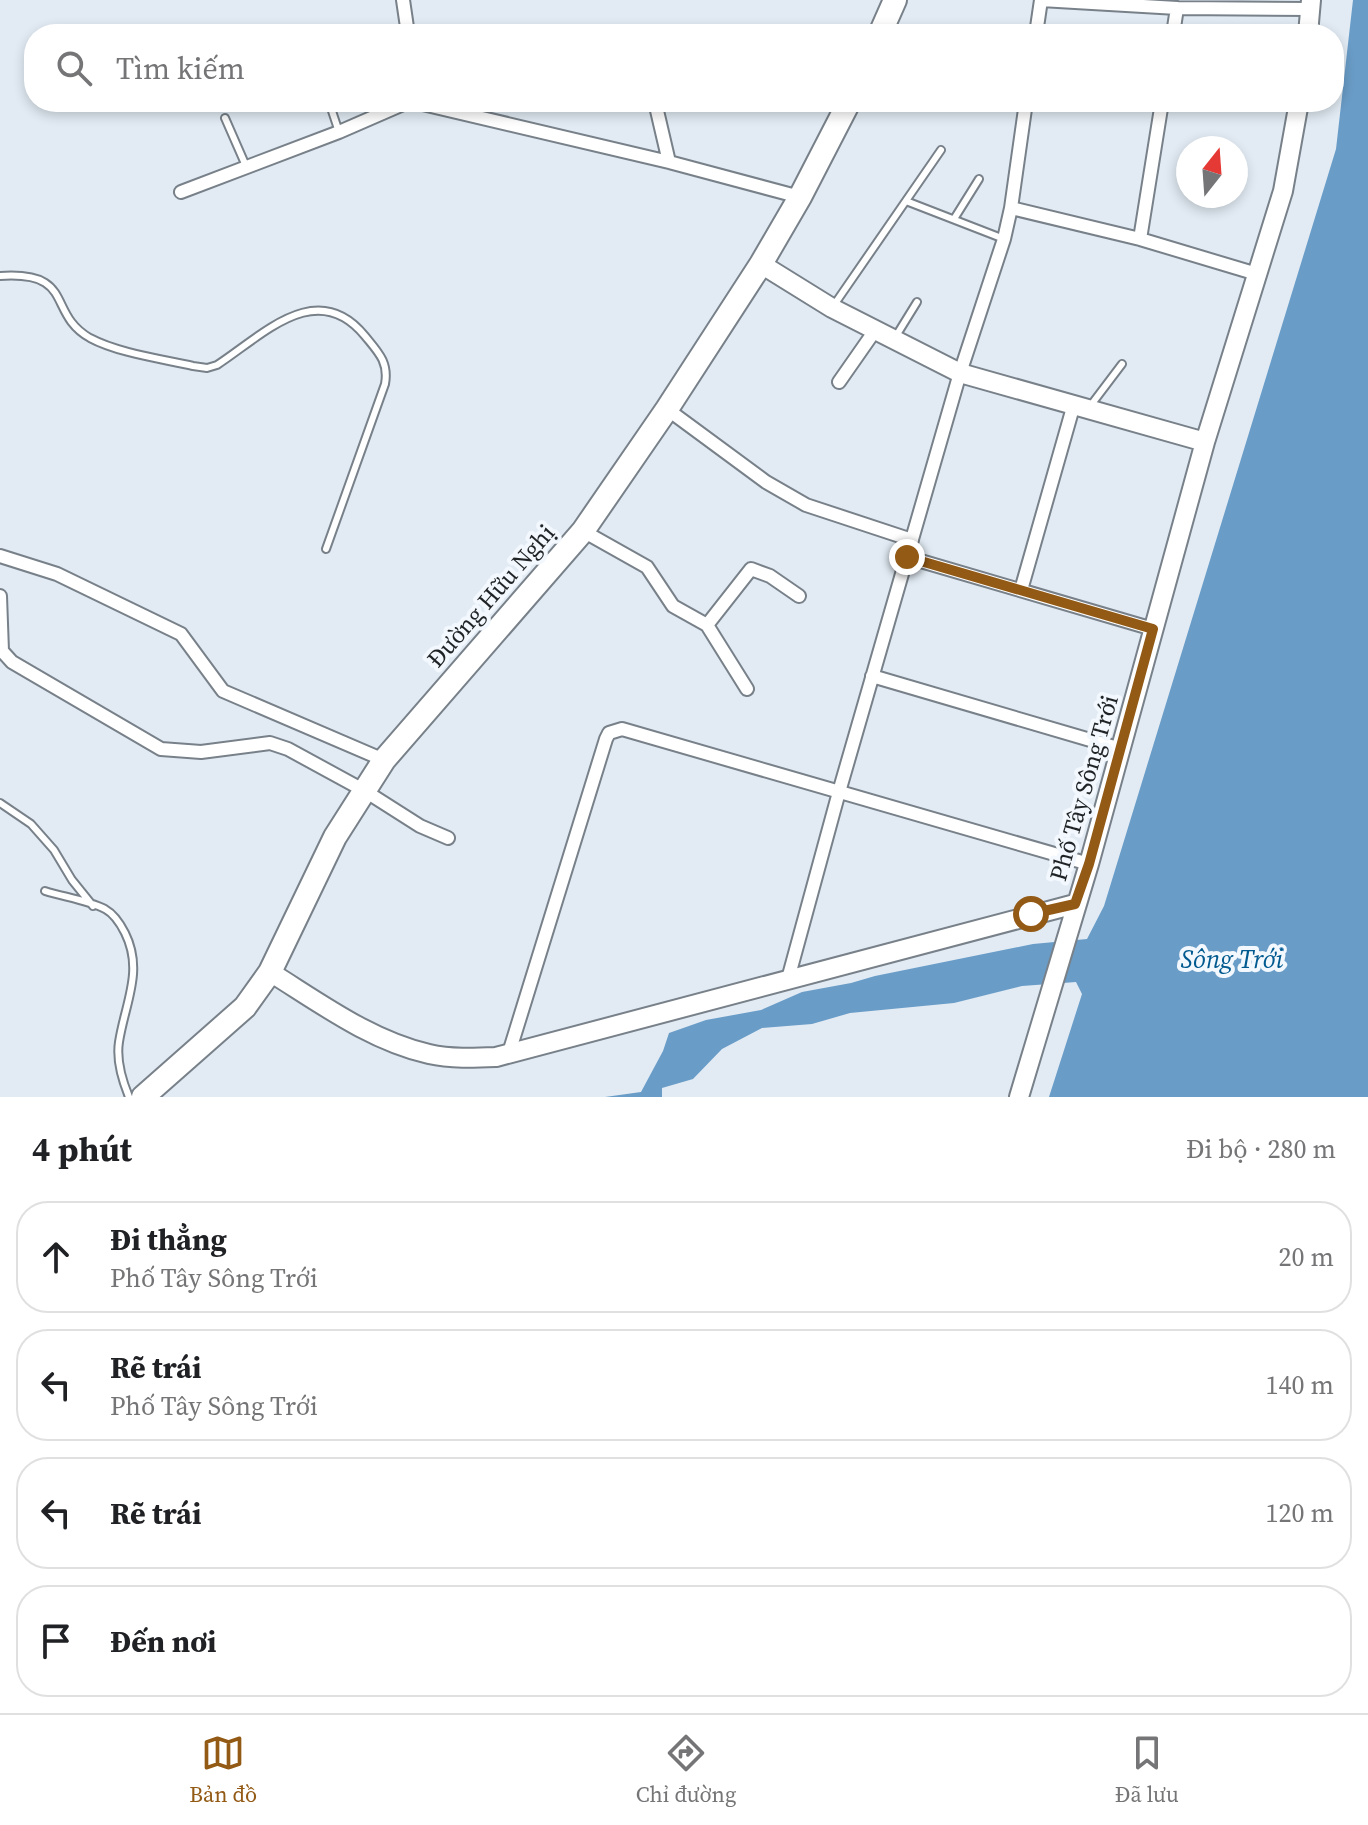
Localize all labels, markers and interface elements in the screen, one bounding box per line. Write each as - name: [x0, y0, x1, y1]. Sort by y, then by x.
- search box: [24, 24, 1344, 112]
- icon: search: [52, 46, 96, 90]
- text: Tìm kiếm: [116, 48, 245, 89]
- north arrow: [1176, 136, 1248, 208]
- street label: Đường Hữu Nghị: [419, 517, 562, 674]
- route end: [889, 539, 925, 575]
- street label: Phố Tây Sông Trới: [1041, 691, 1126, 885]
- route start: [1013, 896, 1049, 932]
- water label: Sông Trới: [1181, 941, 1284, 977]
- text: 4 phút: [32, 1126, 132, 1172]
- text: Đi bộ · 280 m: [1186, 1131, 1336, 1167]
- text: Đi thẳng: [110, 1219, 227, 1260]
- icon: ahead: [34, 1235, 78, 1279]
- text: 20 m: [1279, 1239, 1334, 1275]
- text: Phố Tây Sông Trới: [110, 1260, 318, 1296]
- text: Rẽ trái: [110, 1347, 201, 1388]
- icon: left: [34, 1363, 78, 1407]
- text: 140 m: [1266, 1367, 1334, 1403]
- text: Phố Tây Sông Trới: [110, 1388, 318, 1424]
- icon: left: [34, 1491, 78, 1535]
- text: Rẽ trái: [110, 1493, 201, 1534]
- text: 120 m: [1266, 1495, 1334, 1531]
- icon: arrive: [34, 1619, 78, 1663]
- text: Đến nơi: [110, 1621, 217, 1662]
- tab: Bản đồ: [189, 1731, 257, 1809]
- tab: Chỉ đường: [636, 1731, 736, 1809]
- tab: Đã lưu: [1115, 1731, 1179, 1809]

